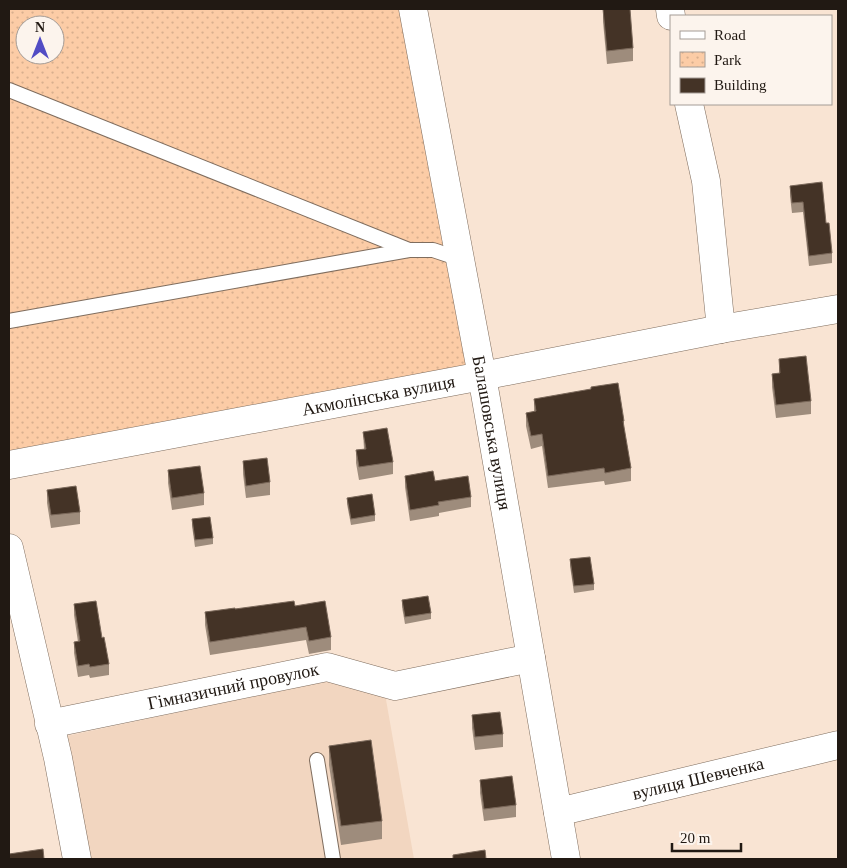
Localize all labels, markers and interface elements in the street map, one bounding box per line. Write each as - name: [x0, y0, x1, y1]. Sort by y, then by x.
- north arrow: [15, 15, 65, 65]
- legend: [670, 15, 832, 105]
- text: N: [35, 20, 45, 35]
- text: Road: [714, 27, 746, 43]
- text: Park: [714, 52, 742, 68]
- text: Building: [714, 77, 767, 93]
- street label: Балашовська вулиця: [468, 354, 515, 512]
- street label: Акмолінська вулиця: [300, 371, 457, 420]
- street label: Гімназичний провулок: [146, 659, 321, 714]
- street label: вулиця Шевченка: [630, 753, 766, 804]
- scale bar: [672, 820, 741, 852]
- text: 20 m: [680, 830, 711, 846]

